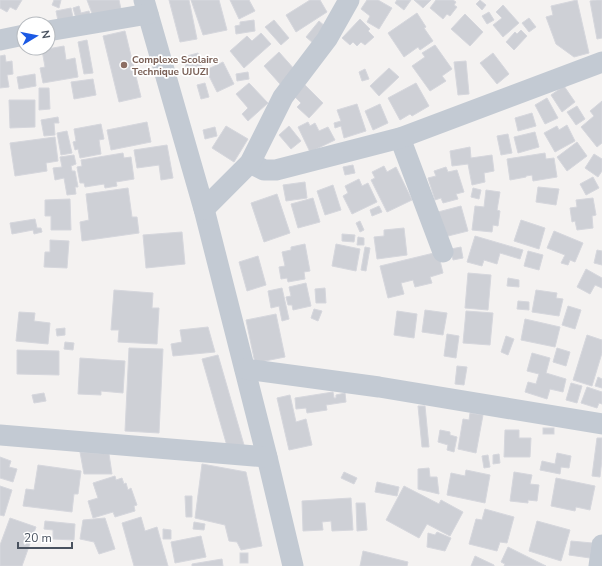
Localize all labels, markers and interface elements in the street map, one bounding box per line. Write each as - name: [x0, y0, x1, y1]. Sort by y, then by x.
- north arrow: [16, 16, 56, 56]
- text: N: [37, 29, 53, 40]
- place label: Complexe Scolaire Technique UJUZI: [132, 53, 219, 79]
- marker: Complexe Scolaire Technique UJUZI: [119, 60, 129, 70]
- scale bar: [18, 524, 72, 550]
- text: 20 m: [24, 530, 52, 546]

